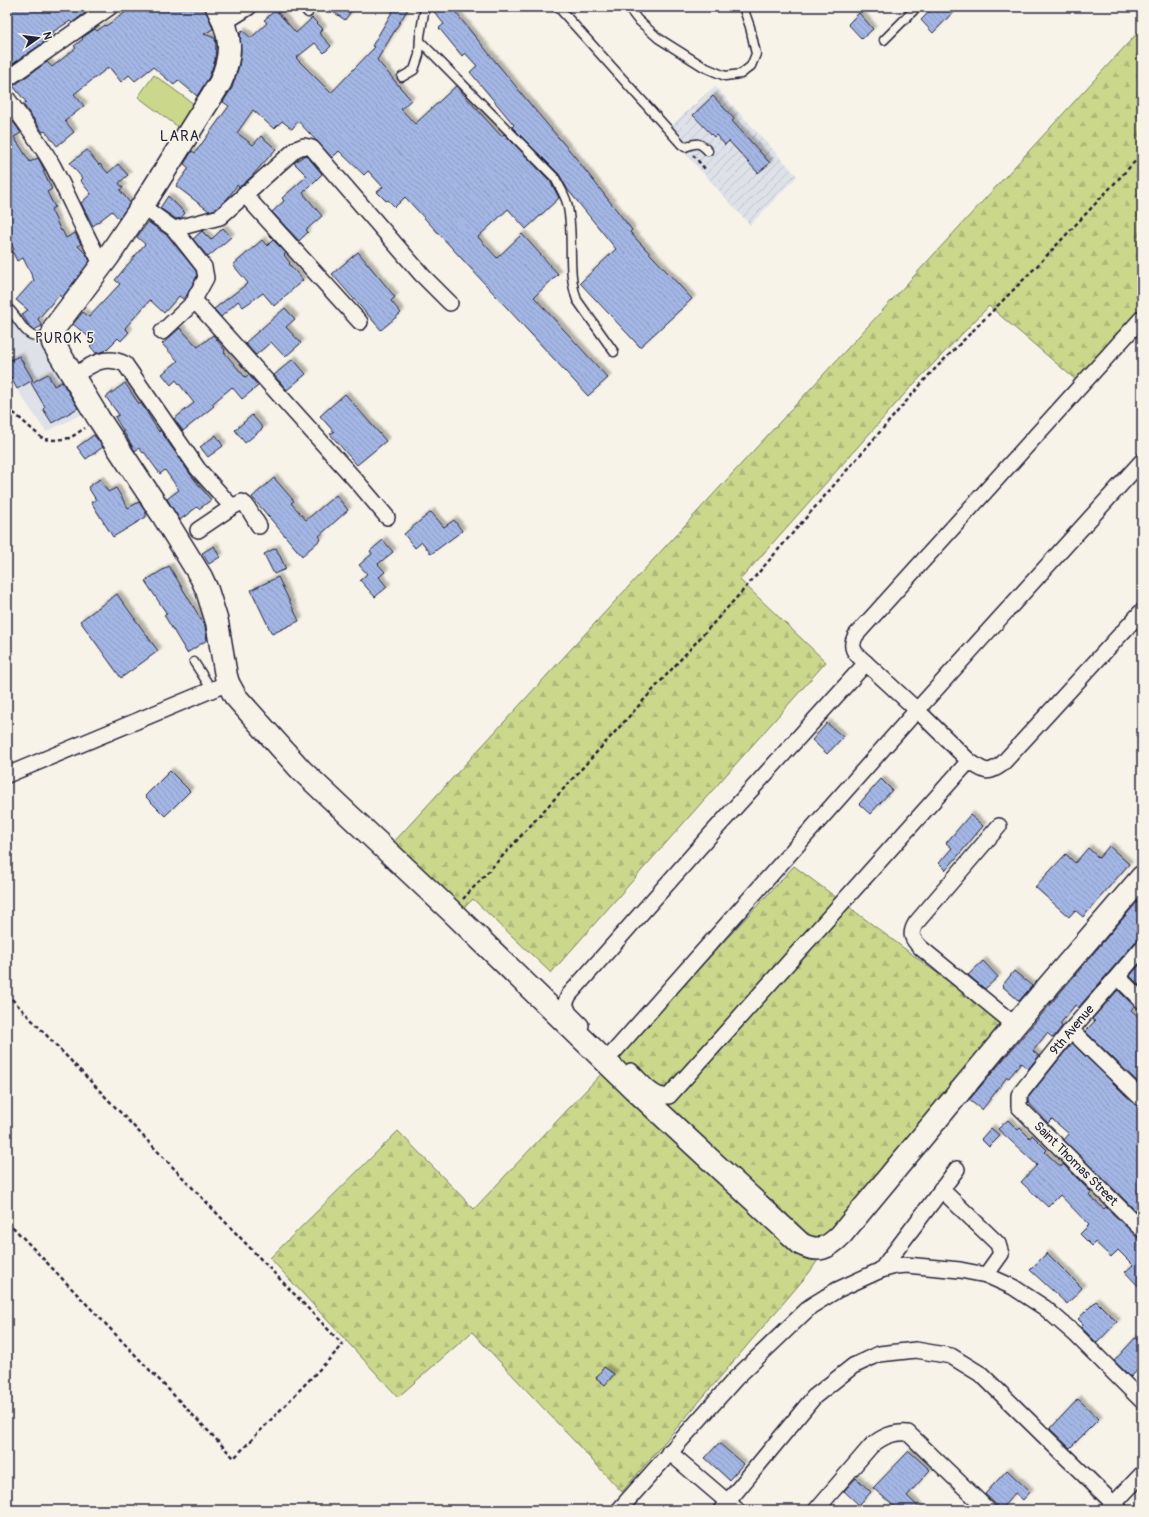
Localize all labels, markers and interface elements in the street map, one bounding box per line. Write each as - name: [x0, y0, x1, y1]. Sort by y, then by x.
- north arrow: [18, 18, 58, 58]
- text: N: [40, 31, 55, 41]
- district label: LARA: [160, 127, 200, 146]
- district label: PUROK 5: [35, 330, 95, 347]
- street label: 9th Avenue: [1046, 1001, 1098, 1058]
- street label: Saint Thomas Street: [1030, 1118, 1122, 1210]

